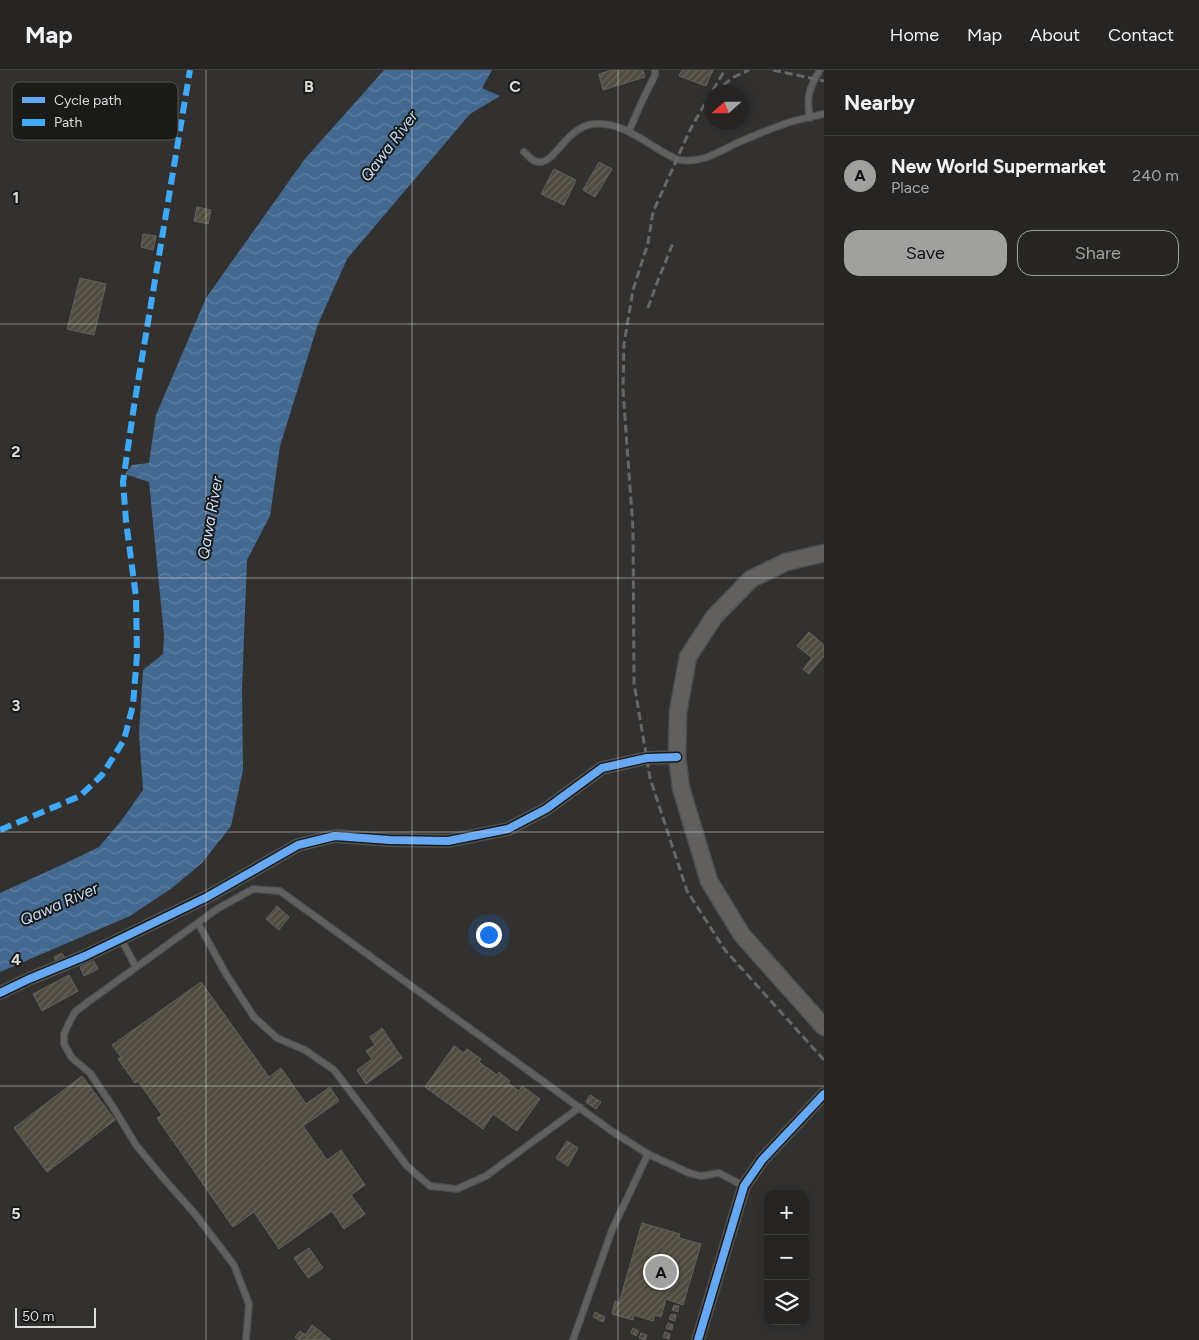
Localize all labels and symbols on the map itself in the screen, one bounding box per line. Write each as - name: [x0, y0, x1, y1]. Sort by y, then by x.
- text: B: [304, 77, 314, 96]
- text: C: [509, 77, 521, 96]
- legend: [12, 82, 178, 140]
- north arrow: [704, 85, 749, 130]
- text: Cycle path: [54, 92, 122, 109]
- water label: Qawa River: [356, 106, 422, 185]
- text: Path: [54, 114, 82, 131]
- text: 1: [13, 188, 19, 207]
- text: 2: [11, 442, 21, 461]
- water label: Qawa River: [193, 475, 227, 561]
- text: 3: [12, 696, 21, 715]
- water label: Qawa River: [17, 878, 102, 930]
- your location: [476, 922, 502, 948]
- text: 4: [11, 950, 21, 969]
- text: 5: [11, 1204, 21, 1223]
- pin: A: [645, 1253, 677, 1291]
- scale bar: [15, 1305, 96, 1328]

